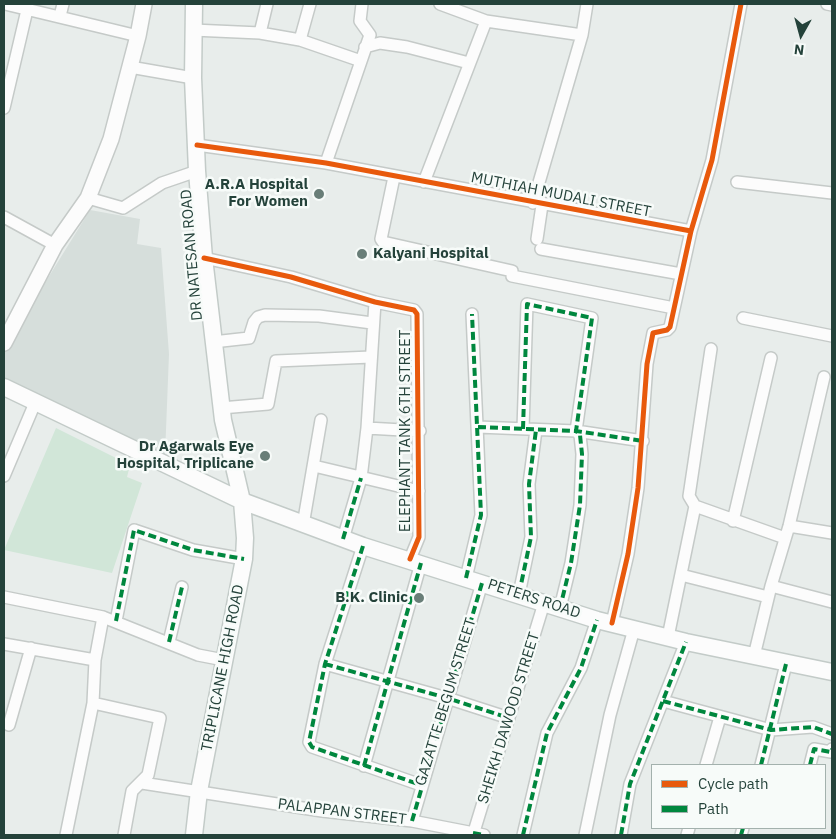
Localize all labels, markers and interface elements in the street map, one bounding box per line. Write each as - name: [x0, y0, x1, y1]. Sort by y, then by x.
- north arrow: [776, 10, 826, 60]
- text: N: [793, 40, 805, 59]
- street label: MUTHIAH MUDALI STREET: [469, 169, 653, 221]
- place label: A.R.A Hospital For Women: [205, 176, 308, 211]
- marker: A.R.A Hospital For Women: [312, 187, 326, 201]
- street label: DR NATESAN ROAD: [177, 189, 207, 321]
- place label: Kalyani Hospital: [373, 245, 488, 263]
- marker: Kalyani Hospital: [355, 247, 369, 261]
- street label: ELEPHANT TANK 6TH STREET: [397, 330, 415, 532]
- place label: Dr Agarwals Eye Hospital, Triplicane: [116, 438, 254, 473]
- marker: Dr Agarwals Eye Hospital, Triplicane: [258, 449, 272, 463]
- street label: PETERS ROAD: [485, 576, 583, 622]
- street label: TRIPLICANE HIGH ROAD: [198, 583, 248, 753]
- place label: B.K. Clinic: [335, 589, 408, 607]
- marker: B.K. Clinic: [412, 591, 426, 605]
- street label: GAZATTE BEGUM STREET: [412, 616, 480, 788]
- street label: SHEIKH DAWOOD STREET: [474, 630, 544, 806]
- legend: [651, 764, 826, 829]
- text: Cycle path: [698, 774, 769, 793]
- street label: PALAPPAN STREET: [277, 795, 407, 829]
- text: Path: [698, 799, 729, 818]

